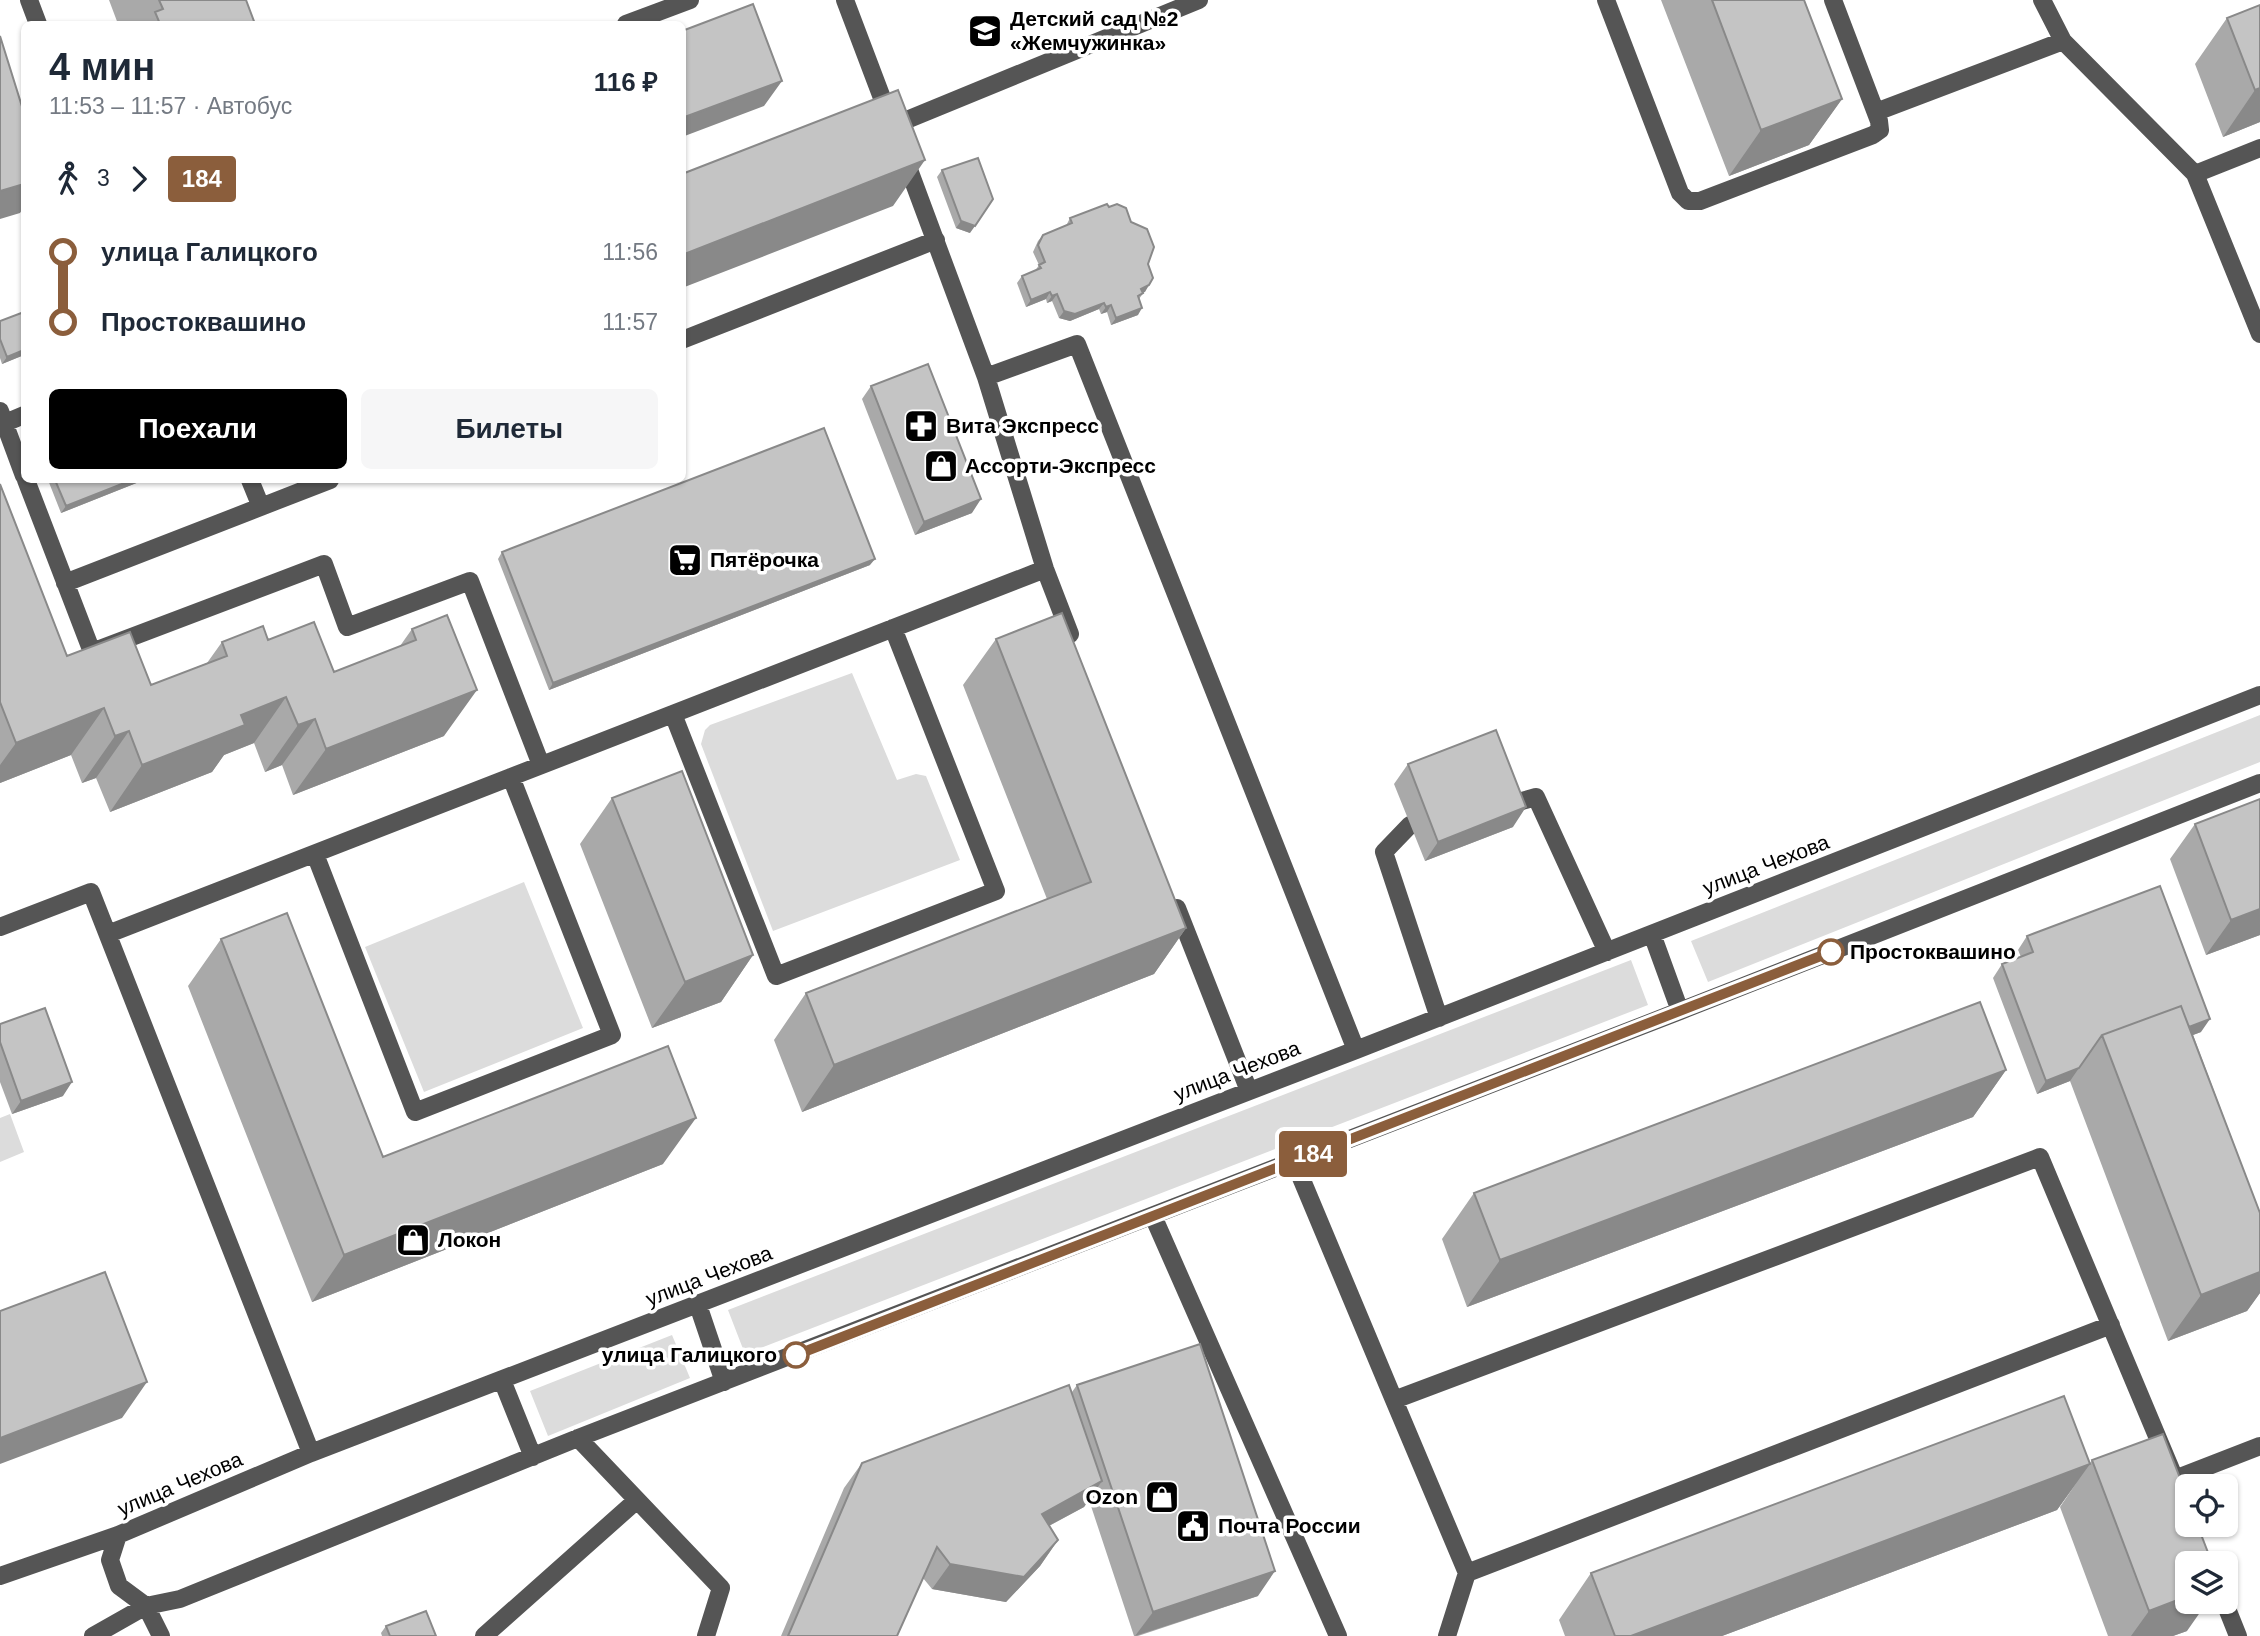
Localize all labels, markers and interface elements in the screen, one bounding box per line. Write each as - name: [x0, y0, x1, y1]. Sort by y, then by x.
- place label: Детский сад №2 «Жемчужинка»: [1010, 7, 1178, 54]
- school or university icon: Детский сад №2 «Жемчужинка»: [966, 12, 1004, 50]
- text: 4 мин: [49, 46, 155, 88]
- text: 116 ₽: [594, 67, 658, 97]
- text: 11:53 – 11:57 · Автобус: [49, 93, 292, 119]
- icon: walk: [49, 160, 87, 198]
- icon: forward: [120, 160, 158, 198]
- text: 3: [97, 165, 110, 191]
- text: 184: [182, 165, 222, 192]
- text: улица Галицкого: [101, 237, 318, 267]
- text: 11:56: [602, 239, 658, 265]
- text: Простоквашино: [101, 307, 306, 337]
- text: 11:57: [602, 309, 658, 335]
- button: Поехали: [49, 389, 347, 469]
- button: Билеты: [361, 389, 658, 469]
- pharmacy icon: Вита Экспресс: [902, 407, 940, 445]
- place label: Вита Экспресс: [946, 414, 1099, 437]
- shop icon: Ассорти-Экспресс: [922, 447, 960, 485]
- place label: Ассорти-Экспресс: [965, 454, 1156, 477]
- supermarket icon: Пятёрочка: [666, 541, 704, 579]
- place label: Пятёрочка: [710, 548, 819, 571]
- street label: улица Чехова: [1699, 830, 1832, 899]
- marker: Простоквашино: [1818, 939, 1844, 965]
- place label: Простоквашино: [1850, 940, 2016, 963]
- street label: улица Чехова: [1170, 1036, 1303, 1105]
- line badge: 184: [1273, 1131, 1353, 1177]
- text: 184: [1293, 1140, 1333, 1167]
- shop icon: Локон: [394, 1221, 432, 1259]
- place label: Локон: [438, 1228, 501, 1251]
- street label: улица Чехова: [642, 1241, 775, 1310]
- marker: улица Галицкого: [783, 1342, 809, 1368]
- place label: улица Галицкого: [602, 1343, 777, 1366]
- street label: улица Чехова: [114, 1447, 246, 1520]
- map controls: [2175, 1474, 2238, 1614]
- button: locate: [2175, 1474, 2238, 1537]
- shop icon: Ozon: [1143, 1478, 1181, 1516]
- place label: Ozon: [1086, 1485, 1138, 1508]
- public building icon: Почта России: [1174, 1507, 1212, 1545]
- place label: Почта России: [1218, 1514, 1361, 1537]
- button: layers: [2175, 1551, 2238, 1614]

